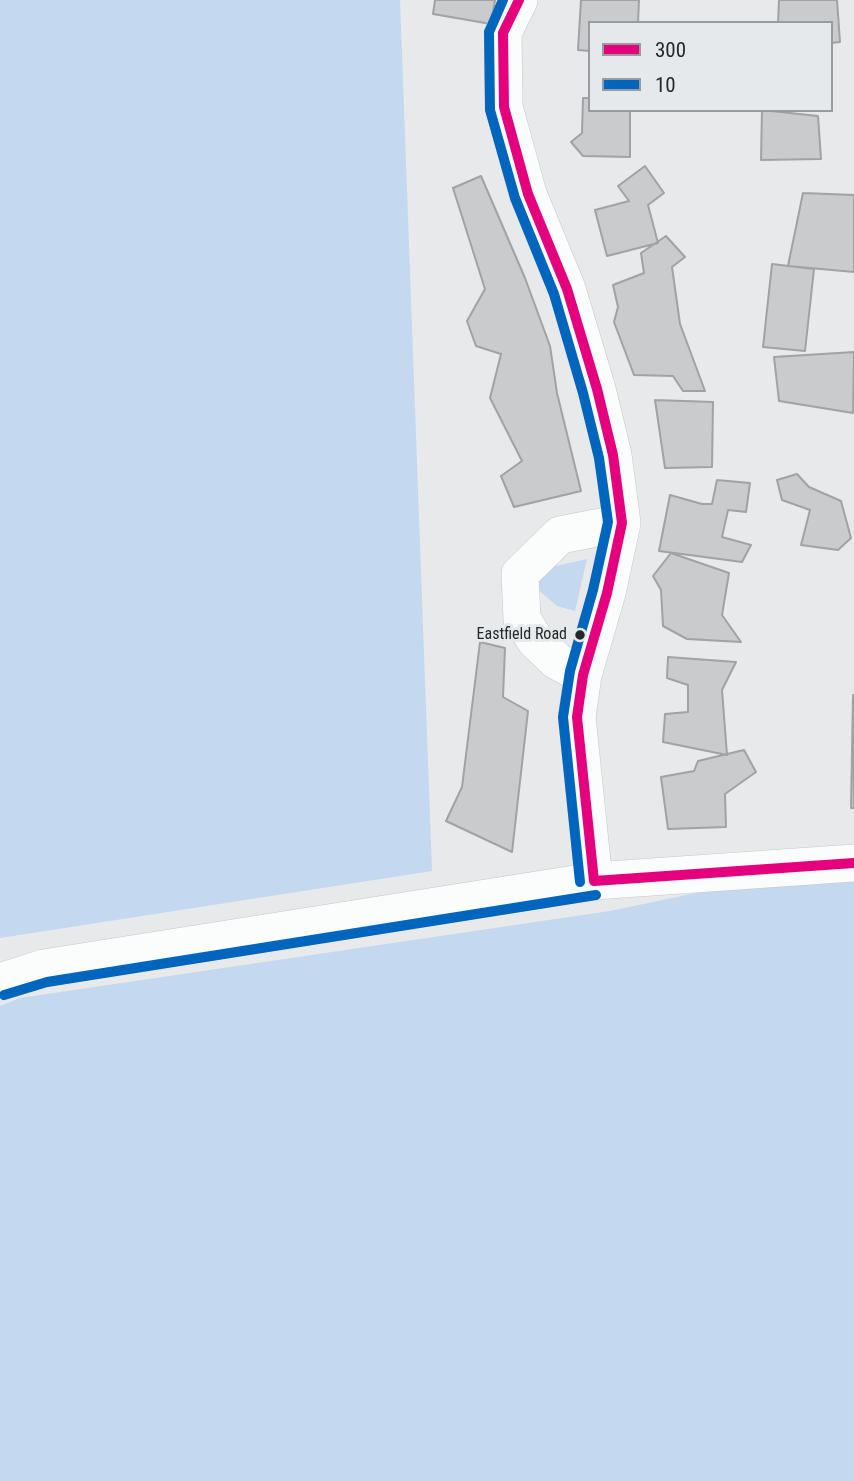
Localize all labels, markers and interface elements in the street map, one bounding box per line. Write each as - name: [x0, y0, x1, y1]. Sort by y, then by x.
- legend: [588, 21, 833, 112]
- text: 300: [655, 38, 686, 62]
- text: 10: [655, 73, 676, 97]
- place label: Eastfield Road: [477, 625, 567, 645]
- marker: Eastfield Road: [573, 628, 587, 642]

